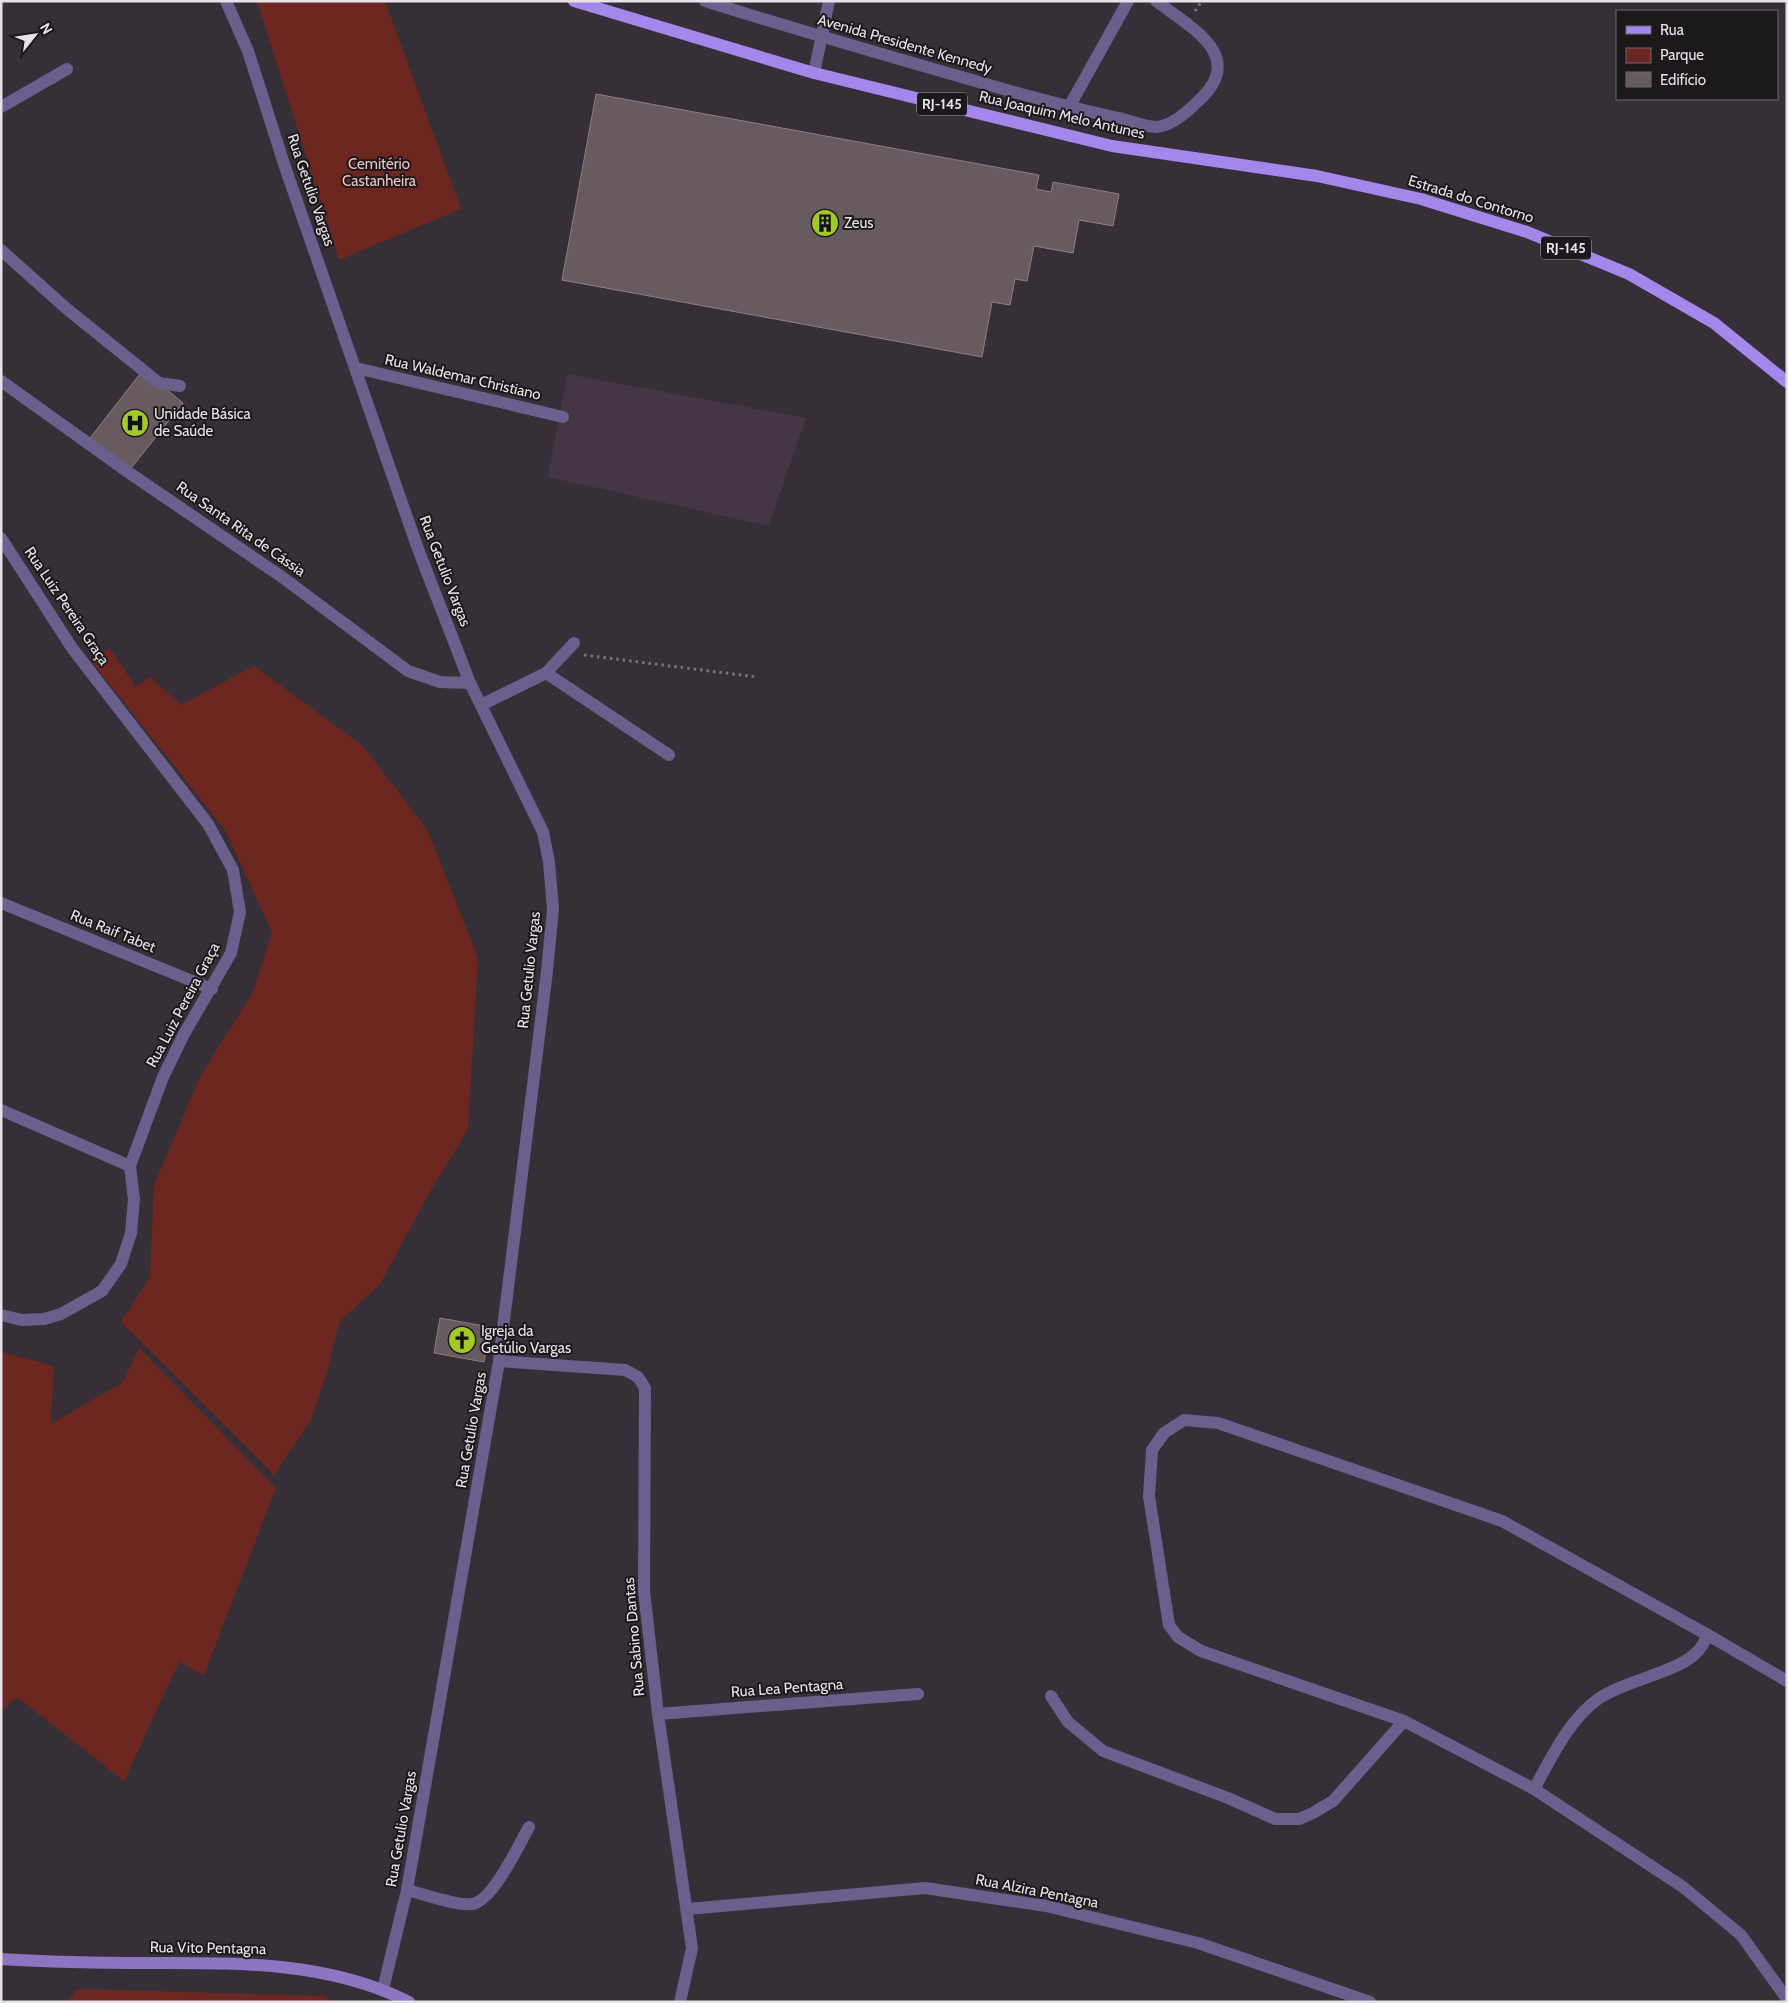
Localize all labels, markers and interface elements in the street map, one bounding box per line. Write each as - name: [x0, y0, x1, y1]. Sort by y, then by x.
- north arrow: [10, 10, 60, 60]
- street label: Avenida Presidente Kennedy: [816, 10, 995, 78]
- legend: [1616, 10, 1778, 100]
- text: N: [36, 20, 57, 37]
- text: Rua: [1660, 21, 1685, 39]
- text: Parque: [1660, 46, 1704, 64]
- text: Edifício: [1660, 71, 1706, 89]
- street label: Rua Joaquim Melo Antunes: [977, 87, 1147, 143]
- road number: RJ-145: [917, 92, 967, 116]
- street label: Rua Getulio Vargas: [283, 132, 339, 248]
- park label: Cemitério Castanheira: [342, 155, 417, 190]
- street label: Estrada do Contorno: [1406, 171, 1536, 227]
- building icon: Zeus: [810, 208, 840, 238]
- place label: Zeus: [844, 214, 874, 232]
- road number: RJ-145: [1541, 237, 1591, 260]
- street label: Rua Waldemar Christiano: [383, 350, 543, 404]
- place label: Unidade Básica de Saúde: [154, 405, 251, 440]
- hospital icon: Unidade Básica de Saúde: [120, 408, 150, 438]
- street label: Rua Santa Rita de Cássia: [173, 478, 310, 581]
- street label: Rua Getulio Vargas: [416, 513, 474, 629]
- street label: Rua Luiz Pereira Graça: [21, 543, 114, 669]
- street label: Rua Raif Tabet: [68, 906, 158, 956]
- street label: Rua Getulio Vargas: [514, 911, 544, 1029]
- street label: Rua Luiz Pereira Graça: [142, 939, 224, 1070]
- place label: Igreja da Getúlio Vargas: [481, 1322, 571, 1357]
- church icon: Igreja da Getúlio Vargas: [447, 1325, 477, 1355]
- street label: Rua Getulio Vargas: [452, 1371, 490, 1489]
- street label: Rua Sabino Dantas: [620, 1577, 648, 1697]
- street label: Rua Lea Pentagna: [730, 1675, 845, 1701]
- street label: Rua Getulio Vargas: [382, 1770, 420, 1888]
- street label: Rua Alzira Pentagna: [974, 1870, 1101, 1912]
- street label: Rua Vito Pentagna: [150, 1938, 267, 1958]

